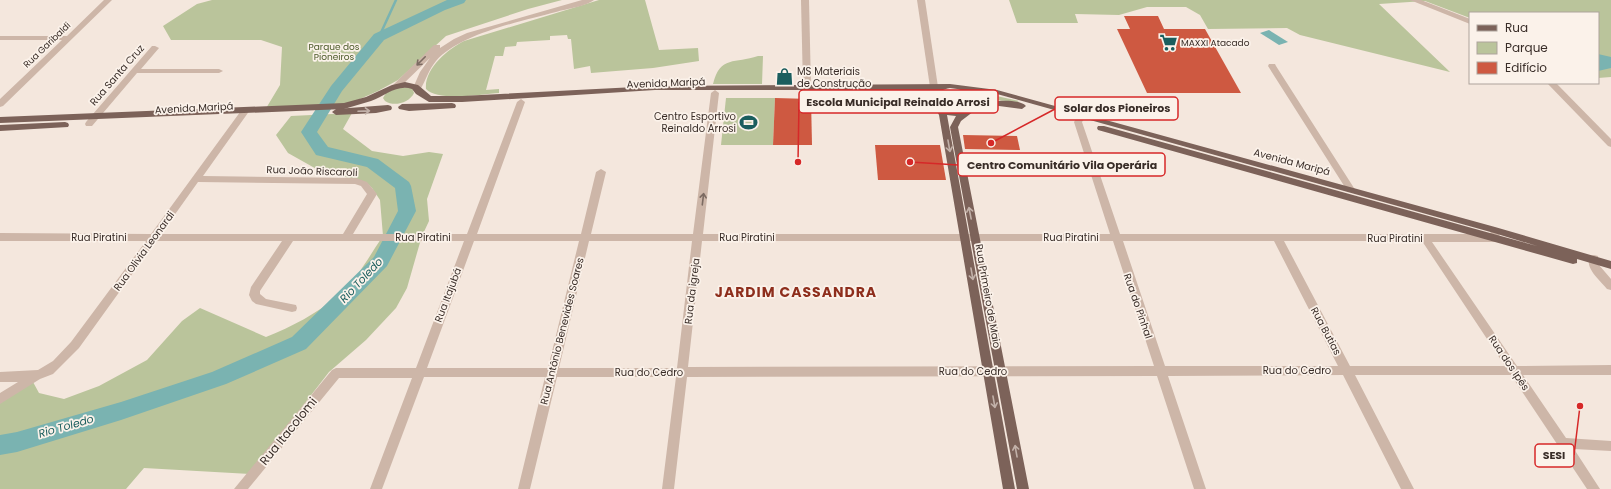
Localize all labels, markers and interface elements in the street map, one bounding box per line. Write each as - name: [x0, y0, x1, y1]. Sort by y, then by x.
- legend: [1469, 12, 1599, 84]
- street label: Rua Garibaldi: [21, 19, 73, 71]
- text: Rua: [1505, 19, 1528, 36]
- supermarket icon: MAXXI Atacado: [1158, 33, 1178, 53]
- place label: MAXXI Atacado: [1181, 37, 1250, 49]
- text: Parque: [1505, 39, 1548, 56]
- street label: Rua Santa Cruz: [86, 41, 148, 109]
- park label: Parque dos Pioneiros: [308, 41, 360, 63]
- one-way arrow: [416, 56, 426, 66]
- text: Edifício: [1505, 59, 1547, 76]
- place label: MS Materiais de Construção: [797, 64, 871, 91]
- shop icon: MS Materiais de Construção: [774, 67, 794, 87]
- street label: Avenida Maripá: [626, 74, 706, 92]
- callout: Escola Municipal Reinaldo Arrosi: [799, 90, 998, 113]
- text: Escola Municipal Reinaldo Arrosi: [806, 94, 990, 110]
- callout: Solar dos Pioneiros: [1055, 97, 1178, 120]
- street label: Avenida Maripá: [154, 98, 234, 118]
- text: Solar dos Pioneiros: [1064, 100, 1170, 116]
- one-way arrow: [357, 107, 370, 115]
- place label: Centro Esportivo Reinaldo Arrosi: [654, 109, 736, 136]
- sports icon: Centro Esportivo Reinaldo Arrosi: [739, 112, 759, 132]
- one-way arrow: [945, 140, 953, 153]
- street label: Avenida Maripá: [1252, 145, 1332, 179]
- callout: Centro Comunitário Vila Operária: [958, 153, 1165, 176]
- text: Centro Comunitário Vila Operária: [967, 157, 1157, 173]
- street label: Rua João Riscaroli: [266, 162, 358, 180]
- one-way arrow: [699, 193, 706, 206]
- one-way arrow: [966, 207, 974, 220]
- street label: Rua Olivia Leonardi: [110, 208, 178, 294]
- street label: Rua Piratini: [71, 230, 127, 245]
- street label: Rua Piratini: [395, 230, 451, 245]
- street label: Rua Piratini: [719, 230, 775, 245]
- street label: Rua Piratini: [1043, 230, 1099, 245]
- street label: Rua Piratini: [1367, 231, 1423, 246]
- street label: Rua Primeiro de Maio: [971, 243, 1005, 349]
- water label: Rio Toledo: [336, 254, 386, 306]
- street label: Rua Antônio Benevides Soares: [536, 256, 588, 406]
- street label: Rua da igreja: [681, 257, 703, 325]
- street label: Rua Itajubá: [431, 266, 465, 324]
- one-way arrow: [968, 267, 976, 280]
- street label: Rua do Pinhal: [1120, 271, 1156, 341]
- district label: JARDIM CASSANDRA: [715, 282, 877, 302]
- street label: Rua Butias: [1307, 304, 1345, 358]
- street label: Rua dos Ipês: [1485, 332, 1533, 394]
- street label: Rua do Cedro: [1263, 363, 1331, 378]
- street label: Rua do Cedro: [939, 364, 1007, 379]
- street label: Rua do Cedro: [615, 365, 683, 380]
- street label: Rua Itacolomi: [255, 394, 321, 468]
- one-way arrow: [990, 395, 998, 408]
- water label: Rio Toledo: [37, 410, 95, 442]
- callout: SESI: [1535, 444, 1574, 467]
- one-way arrow: [1012, 445, 1020, 458]
- text: SESI: [1543, 447, 1565, 463]

